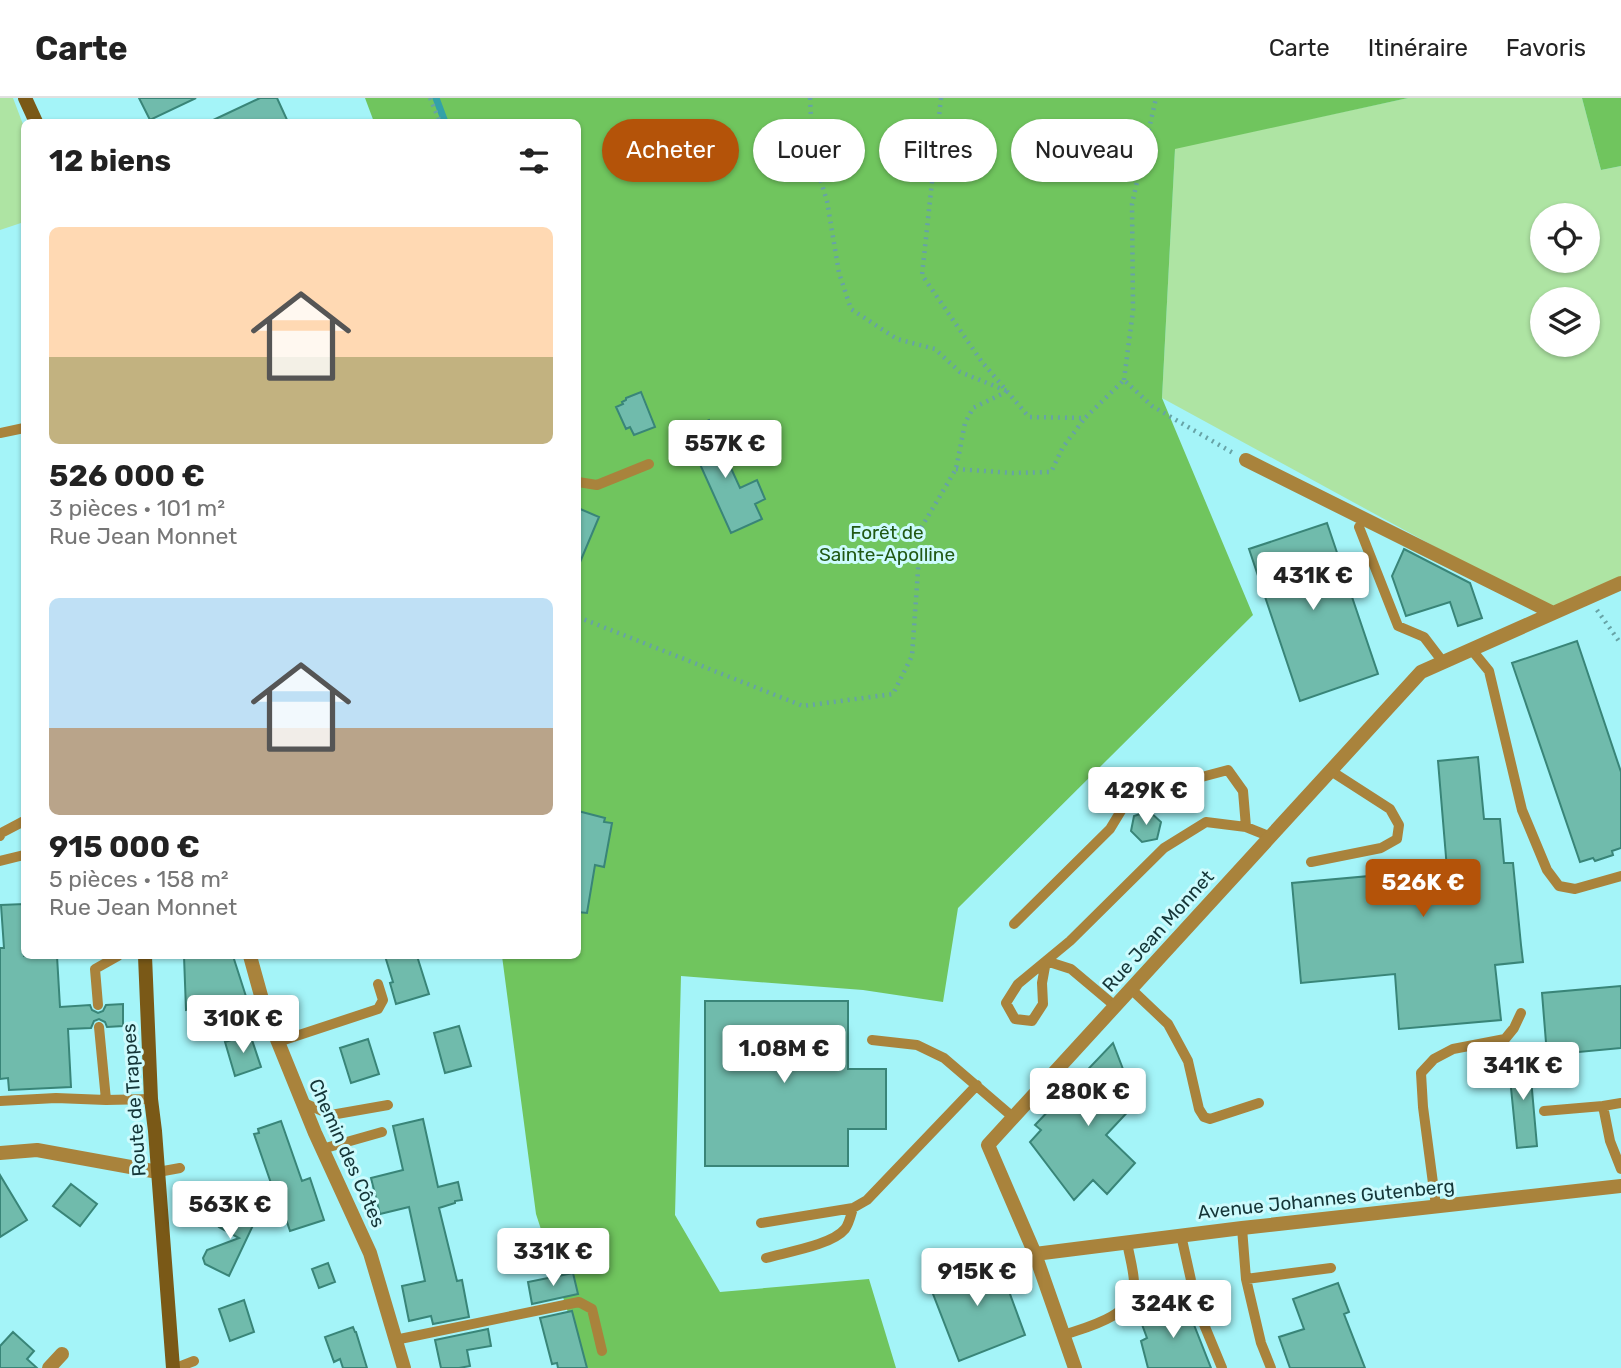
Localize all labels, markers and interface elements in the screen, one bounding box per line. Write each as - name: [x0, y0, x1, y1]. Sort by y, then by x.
- text: Carte: [35, 29, 128, 68]
- text: Carte: [1269, 34, 1330, 62]
- text: Itinéraire: [1368, 34, 1468, 62]
- text: Favoris: [1506, 34, 1586, 62]
- chip: Acheter: [602, 119, 739, 182]
- chip: Louer: [753, 119, 865, 182]
- chip: Filtres: [879, 119, 997, 182]
- chip: Nouveau: [1011, 119, 1158, 182]
- icon: filters: [515, 142, 553, 180]
- text: 12 biens: [49, 143, 171, 179]
- map controls: [1530, 203, 1600, 357]
- button: locate: [1530, 203, 1600, 273]
- icon: home: [238, 273, 364, 399]
- button: layers: [1530, 287, 1600, 357]
- pin: 557K €: [668, 420, 782, 480]
- text: 557K €: [685, 429, 766, 457]
- text: 526 000 €: [49, 458, 205, 494]
- text: 3 pièces · 101 m²: [49, 494, 225, 522]
- park label: Forêt de Sainte-Apolline: [819, 521, 955, 566]
- text: Rue Jean Monnet: [49, 522, 237, 550]
- pin: 431K €: [1256, 552, 1370, 612]
- text: 431K €: [1273, 561, 1353, 589]
- icon: home: [238, 644, 364, 770]
- pin: 429K €: [1089, 768, 1203, 827]
- text: 429K €: [1104, 776, 1188, 804]
- text: 915 000 €: [49, 829, 200, 865]
- pin: 526K €: [1366, 860, 1480, 919]
- text: 5 pièces · 158 m²: [49, 865, 229, 893]
- street label: Rue Jean Monnet: [1097, 865, 1219, 996]
- text: 526K €: [1382, 868, 1464, 896]
- text: Rue Jean Monnet: [49, 893, 237, 921]
- pin: 310K €: [186, 996, 300, 1055]
- text: 310K €: [203, 1004, 283, 1032]
- street label: Route de Trappes: [117, 1023, 151, 1177]
- pin: 1.08M €: [719, 1026, 849, 1085]
- text: 1.08M €: [738, 1034, 830, 1062]
- pin: 341K €: [1466, 1042, 1580, 1102]
- text: 341K €: [1483, 1051, 1563, 1079]
- pin: 280K €: [1031, 1068, 1145, 1128]
- street label: Chemin des Côtes: [304, 1075, 390, 1231]
- text: 280K €: [1046, 1077, 1130, 1105]
- street label: Avenue Johannes Gutenberg: [1196, 1174, 1456, 1224]
- pin: 563K €: [173, 1182, 287, 1241]
- text: 563K €: [188, 1190, 272, 1218]
- pin: 331K €: [496, 1228, 610, 1288]
- text: 331K €: [513, 1237, 593, 1265]
- pin: 915K €: [920, 1248, 1034, 1308]
- text: 915K €: [937, 1257, 1017, 1285]
- pin: 324K €: [1116, 1280, 1230, 1340]
- text: 324K €: [1131, 1289, 1215, 1317]

